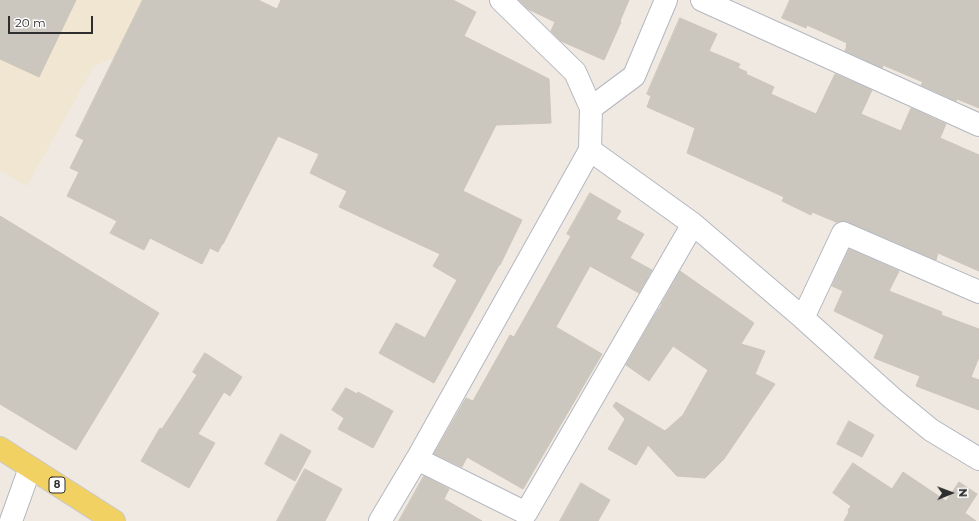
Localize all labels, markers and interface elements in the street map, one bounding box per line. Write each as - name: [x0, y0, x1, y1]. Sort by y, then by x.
- scale bar: [10, 8, 95, 34]
- text: 20 m: [15, 15, 46, 30]
- north arrow: [931, 473, 971, 513]
- road number: 8: [49, 477, 65, 493]
- text: N: [956, 488, 970, 497]

